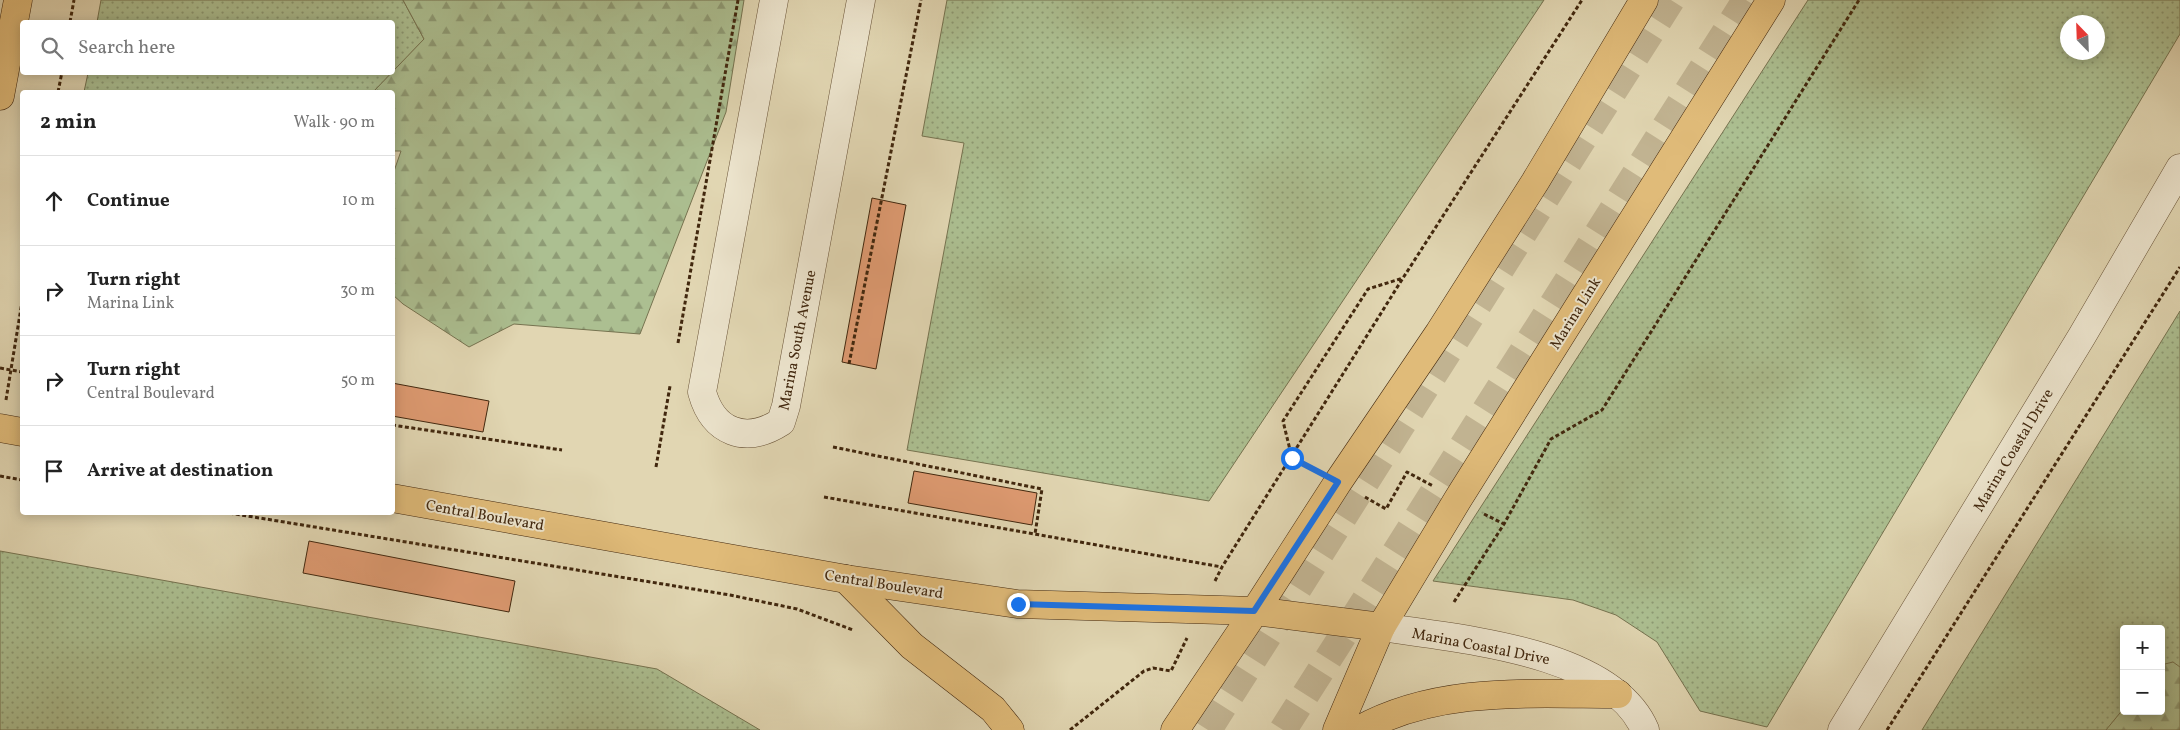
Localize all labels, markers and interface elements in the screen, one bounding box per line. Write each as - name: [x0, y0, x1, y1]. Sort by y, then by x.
- north arrow: [2060, 15, 2105, 60]
- search box: [20, 20, 395, 75]
- icon: search: [38, 34, 66, 62]
- text: Search here: [78, 35, 175, 61]
- text: 2 min: [40, 108, 97, 137]
- text: Walk · 90 m: [293, 112, 375, 134]
- icon: ahead: [40, 187, 68, 215]
- text: Continue: [87, 188, 170, 214]
- text: 10 m: [342, 190, 375, 212]
- text: Turn right: [87, 267, 180, 293]
- street label: Marina South Avenue: [775, 268, 822, 412]
- street label: Marina Link: [1546, 274, 1607, 354]
- icon: right: [40, 277, 68, 305]
- text: 30 m: [340, 280, 375, 302]
- text: Marina Link: [87, 293, 174, 315]
- text: Turn right: [87, 357, 180, 383]
- icon: right: [40, 367, 68, 395]
- text: 50 m: [341, 370, 375, 392]
- text: Central Boulevard: [87, 383, 215, 405]
- street label: Marina Coastal Drive: [1969, 385, 2059, 516]
- route start: [1281, 447, 1304, 470]
- icon: arrive: [40, 457, 68, 485]
- text: Arrive at destination: [87, 458, 273, 484]
- street label: Central Boulevard: [424, 496, 546, 537]
- street label: Central Boulevard: [823, 566, 945, 605]
- route end: [1007, 593, 1030, 616]
- street label: Marina Coastal Drive: [1410, 624, 1552, 671]
- map controls: [2120, 625, 2165, 715]
- button: +: [2120, 625, 2165, 670]
- button: −: [2120, 670, 2165, 715]

